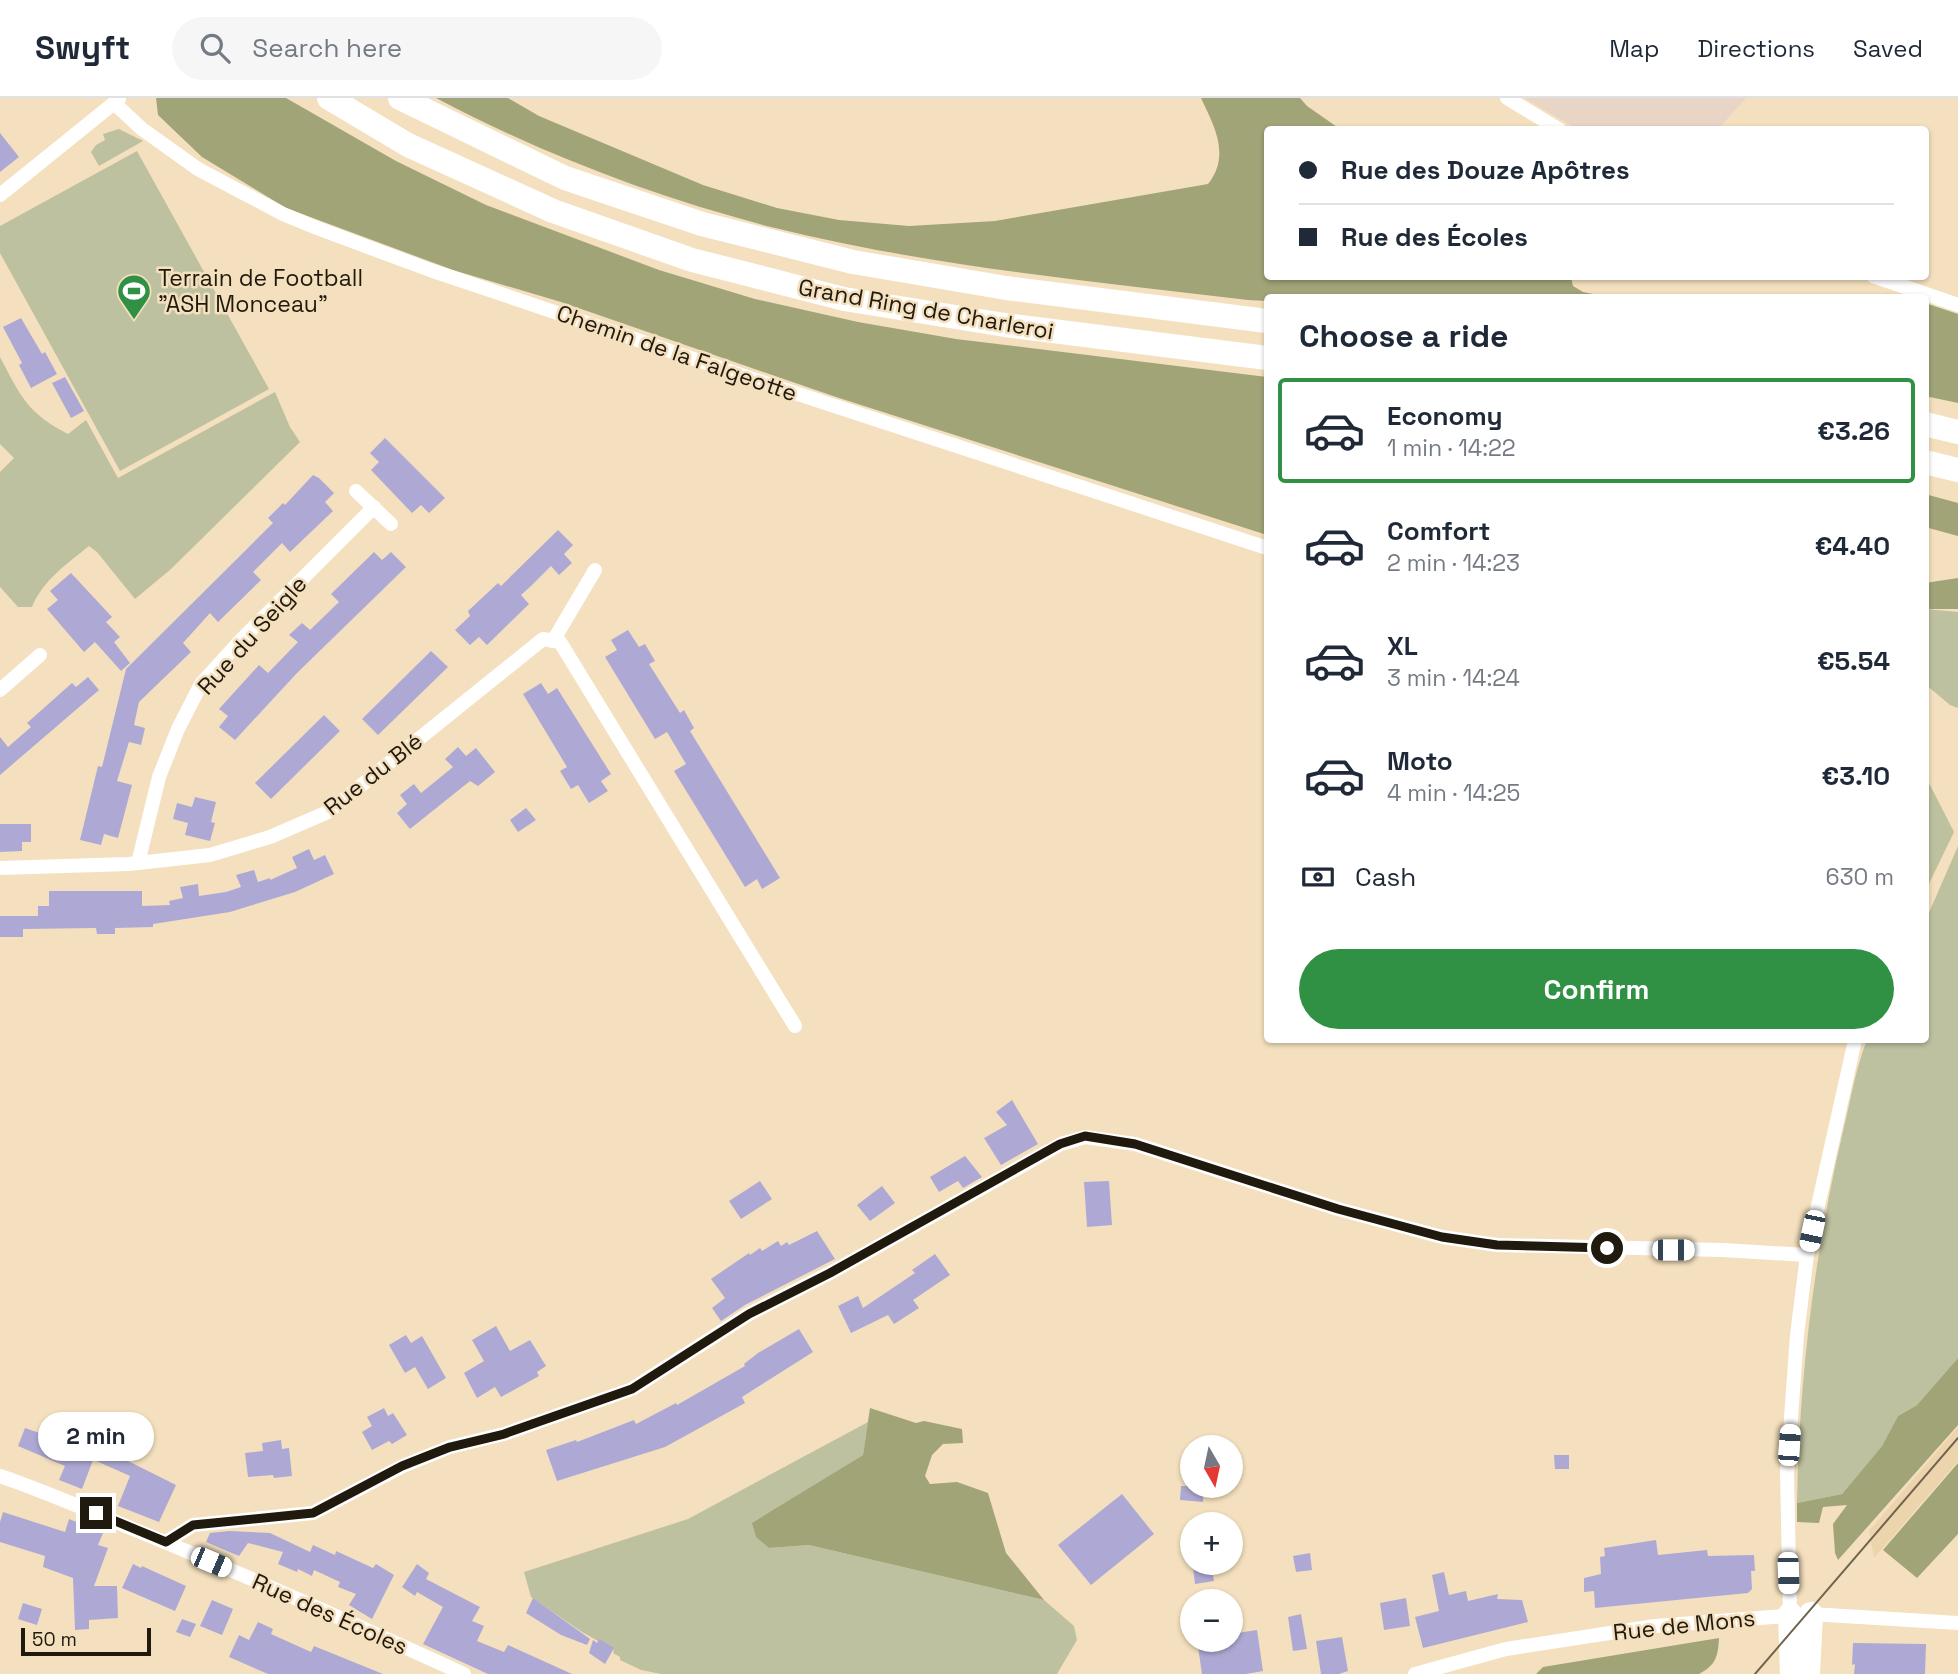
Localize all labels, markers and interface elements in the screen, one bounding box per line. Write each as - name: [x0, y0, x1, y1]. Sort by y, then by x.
- search box: [172, 17, 662, 80]
- text: Swyft: [35, 27, 130, 69]
- icon: search: [196, 29, 234, 67]
- text: Search here: [252, 31, 402, 65]
- text: Map: [1609, 33, 1659, 64]
- text: Directions: [1697, 33, 1815, 64]
- text: Saved: [1853, 33, 1923, 64]
- text: Rue des Douze Apôtres: [1341, 153, 1630, 187]
- text: Rue des Écoles: [1341, 220, 1528, 254]
- place label: Terrain de Football "ASH Monceau": [158, 263, 363, 319]
- sports icon: Terrain de Football "ASH Monceau": [115, 272, 153, 321]
- street label: Grand Ring de Charleroi: [796, 272, 1056, 346]
- street label: Chemin de la Falgeotte: [553, 298, 801, 408]
- text: Choose a ride: [1299, 316, 1509, 356]
- icon: car: [1303, 399, 1366, 462]
- text: Economy: [1387, 399, 1503, 433]
- text: €3.26: [1817, 414, 1890, 448]
- text: 1 min · 14:22: [1387, 433, 1516, 463]
- icon: car: [1303, 514, 1366, 577]
- text: Comfort: [1387, 514, 1490, 548]
- text: €4.40: [1815, 529, 1890, 563]
- text: 2 min · 14:23: [1387, 548, 1520, 578]
- street label: Rue du Seigle: [191, 569, 313, 701]
- icon: car: [1303, 629, 1366, 692]
- text: XL: [1387, 629, 1418, 663]
- text: €5.54: [1817, 644, 1890, 678]
- text: 3 min · 14:24: [1387, 663, 1520, 693]
- street label: Rue du Blé: [318, 726, 428, 822]
- icon: car: [1303, 744, 1366, 807]
- text: Moto: [1387, 744, 1453, 778]
- text: €3.10: [1822, 759, 1890, 793]
- text: 4 min · 14:25: [1387, 778, 1520, 808]
- icon: cash: [1299, 858, 1337, 896]
- text: Cash: [1355, 860, 1416, 894]
- text: 630 m: [1826, 862, 1894, 892]
- button: Confirm: [1299, 949, 1894, 1029]
- car: [1798, 1208, 1827, 1254]
- route start: [1591, 1232, 1623, 1264]
- car: [1653, 1240, 1695, 1261]
- callout: 2 min: [38, 1412, 154, 1460]
- text: 2 min: [66, 1421, 126, 1451]
- car: [1778, 1423, 1801, 1467]
- north arrow: [1180, 1435, 1242, 1498]
- map controls: [1180, 1435, 1243, 1652]
- route end: [80, 1497, 112, 1529]
- button: +: [1180, 1512, 1243, 1575]
- car: [188, 1544, 235, 1580]
- car: [1777, 1552, 1800, 1594]
- street label: Rue des Écoles: [248, 1566, 412, 1662]
- button: −: [1180, 1589, 1243, 1652]
- street label: Rue de Mons: [1611, 1603, 1757, 1647]
- scale bar: [21, 1625, 150, 1657]
- text: 50 m: [32, 1627, 77, 1652]

